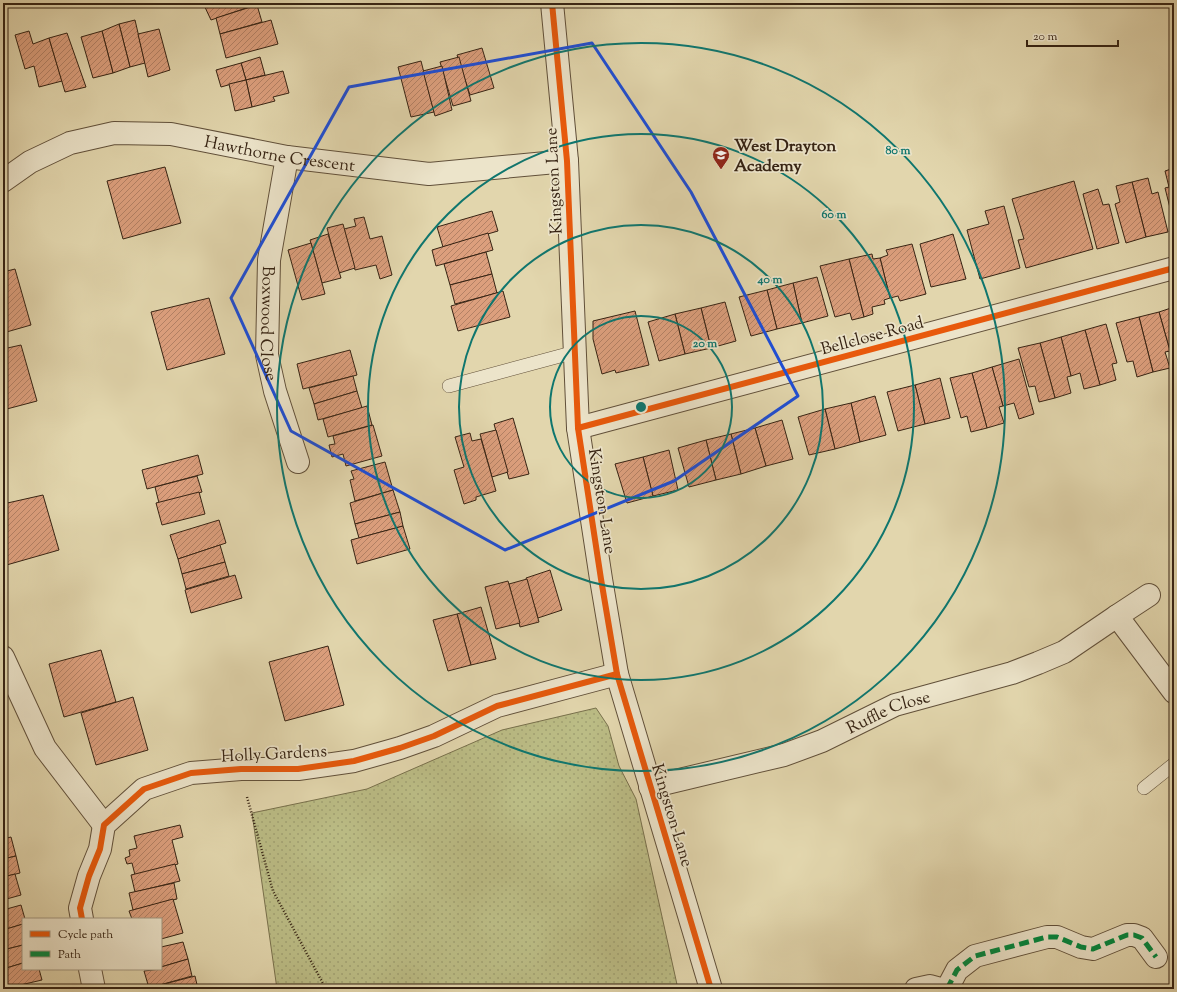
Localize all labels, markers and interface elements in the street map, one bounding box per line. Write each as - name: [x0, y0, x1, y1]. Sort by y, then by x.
- scale bar: [1027, 22, 1118, 48]
- text: 20 m: [1033, 28, 1058, 46]
- street label: Kingston Lane: [540, 127, 570, 235]
- street label: Hawthorne Crescent: [202, 131, 356, 179]
- place label: West Drayton Academy: [734, 135, 837, 179]
- text: 80 m: [886, 142, 910, 160]
- school or university icon: West Drayton Academy: [711, 145, 731, 170]
- text: 60 m: [822, 206, 846, 224]
- street label: Boxwood Close: [253, 266, 282, 383]
- text: 40 m: [757, 271, 782, 289]
- street label: Bellclose Road: [818, 312, 927, 362]
- text: 20 m: [693, 335, 717, 353]
- centre of rings: [634, 400, 648, 414]
- street label: Kingston Lane: [581, 447, 621, 556]
- street label: Ruffle Close: [843, 686, 933, 741]
- street label: Holly Gardens: [221, 740, 328, 770]
- street label: Kingston Lane: [644, 761, 698, 870]
- legend: [22, 918, 162, 970]
- text: Cycle path: [58, 926, 113, 944]
- text: Path: [58, 946, 81, 964]

